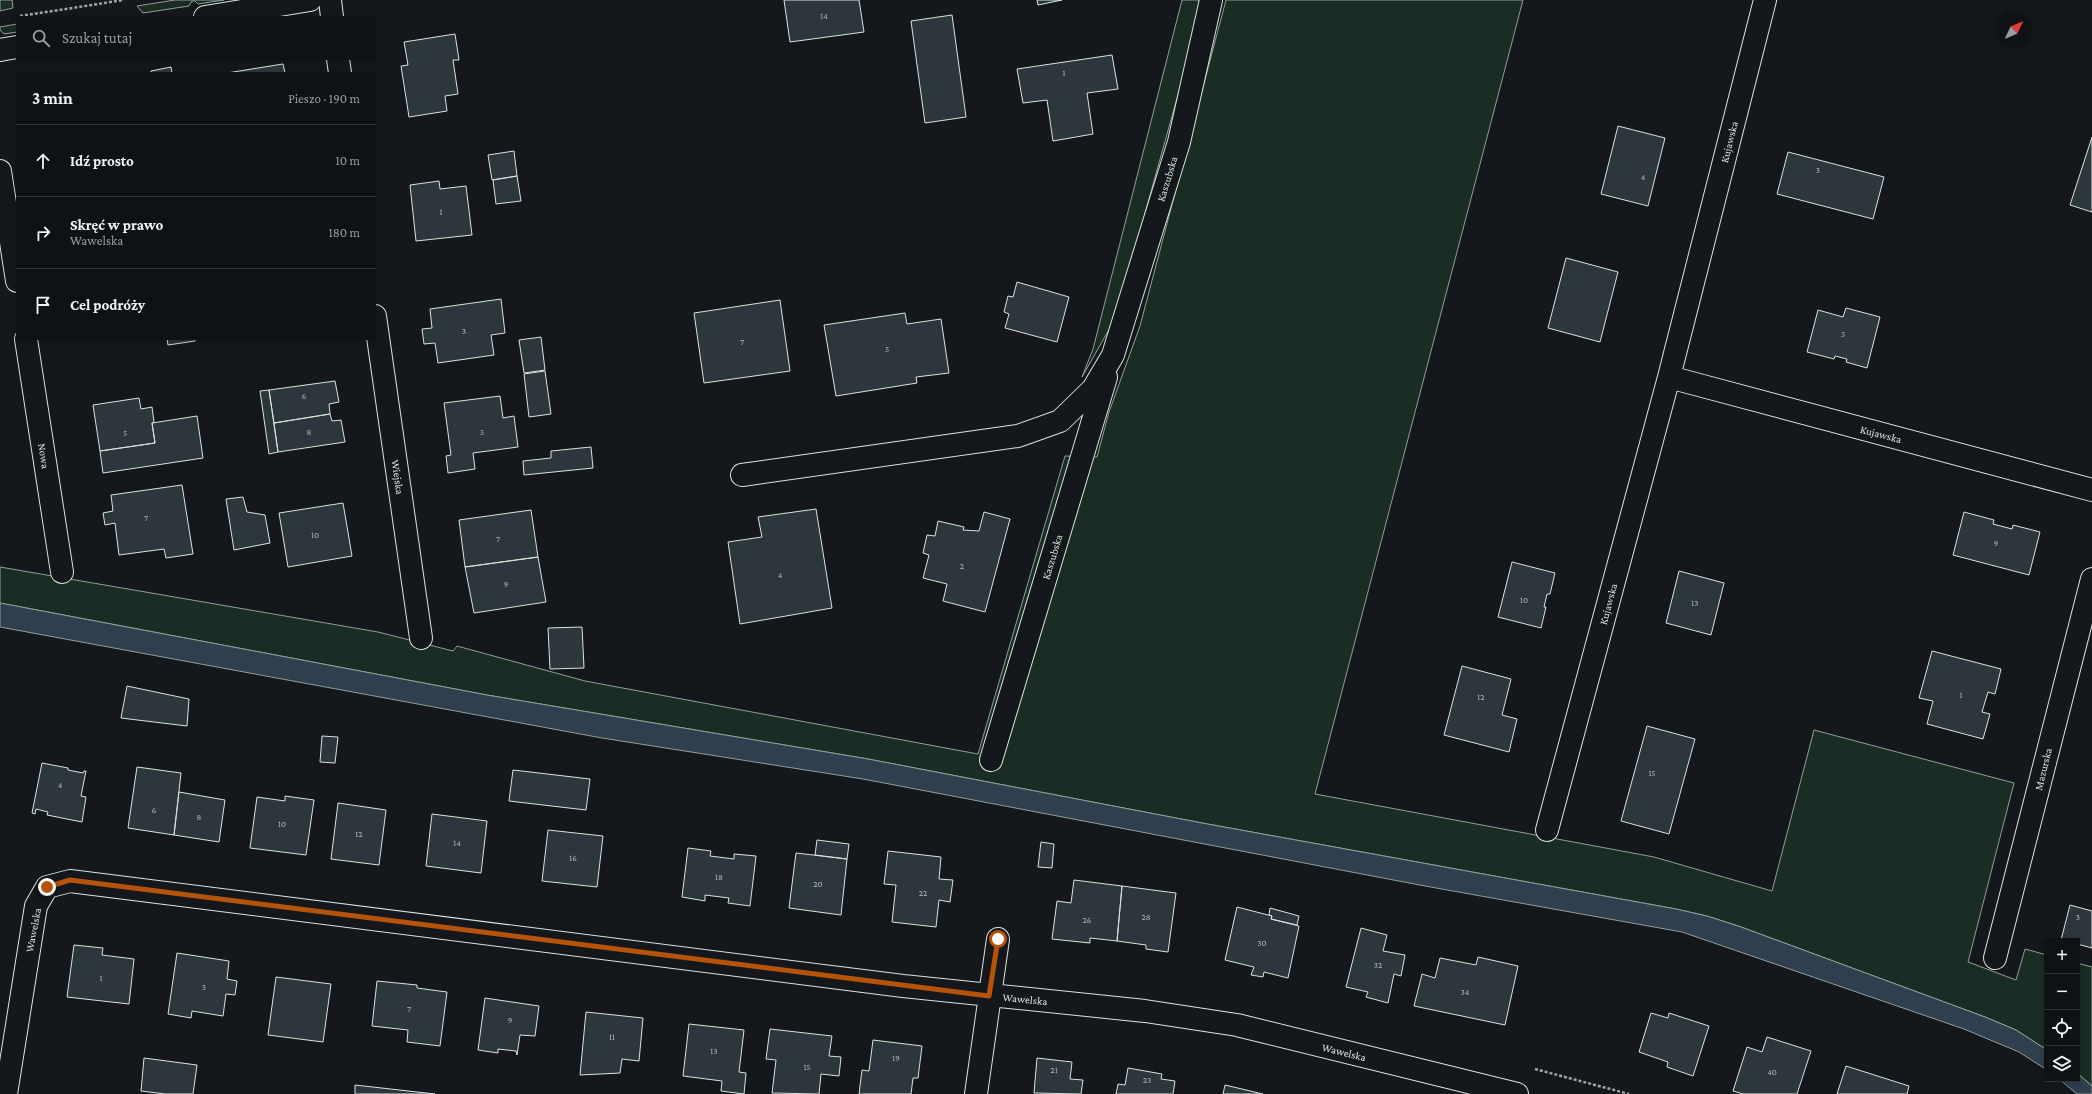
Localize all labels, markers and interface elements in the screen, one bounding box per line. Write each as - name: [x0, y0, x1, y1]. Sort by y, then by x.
- house number: 14: [820, 11, 828, 21]
- north arrow: [1996, 12, 2032, 48]
- search box: [16, 16, 376, 60]
- icon: search: [30, 27, 52, 49]
- text: Szukaj tutaj: [62, 30, 132, 46]
- house number: 1: [1063, 68, 1066, 78]
- text: 3 min: [32, 89, 73, 108]
- text: Pieszo · 190 m: [288, 91, 360, 106]
- street label: Kujawska: [1718, 120, 1741, 164]
- icon: ahead: [32, 150, 54, 172]
- text: Idź prosto: [70, 153, 134, 169]
- text: 10 m: [335, 153, 360, 168]
- street label: Kaszubska: [1154, 155, 1180, 203]
- house number: 3: [1816, 165, 1820, 175]
- house number: 4: [1641, 172, 1646, 182]
- house number: 1: [440, 207, 443, 217]
- text: Skręć w prawo: [70, 217, 163, 233]
- icon: right: [32, 222, 54, 244]
- text: 180 m: [328, 225, 360, 240]
- text: Wawelska: [70, 233, 123, 248]
- icon: arrive: [32, 294, 54, 316]
- text: Cel podróży: [70, 297, 145, 313]
- house number: 3: [462, 326, 466, 336]
- house number: 5: [1841, 329, 1845, 339]
- house number: 7: [740, 337, 744, 347]
- house number: 5: [885, 344, 889, 354]
- house number: 6: [302, 391, 307, 401]
- street label: Kujawska: [1859, 423, 1903, 446]
- house number: 8: [307, 427, 312, 437]
- house number: 5: [480, 427, 484, 437]
- house number: 5: [123, 428, 127, 438]
- street label: Nowa: [36, 442, 52, 470]
- street label: Wiejska: [389, 459, 406, 495]
- house number: 7: [144, 513, 148, 523]
- house number: 10: [311, 530, 319, 540]
- street label: Kaszubska: [1039, 533, 1065, 581]
- house number: 7: [496, 534, 500, 544]
- house number: 9: [1994, 538, 1999, 548]
- house number: 2: [960, 561, 964, 571]
- house number: 4: [778, 570, 783, 580]
- house number: 9: [504, 579, 509, 589]
- street label: Kujawska: [1597, 582, 1620, 626]
- house number: 10: [1520, 595, 1528, 605]
- house number: 13: [1691, 598, 1699, 608]
- house number: 1: [1960, 690, 1963, 700]
- house number: 12: [1477, 692, 1485, 702]
- street label: Mazurska: [2032, 747, 2054, 791]
- house number: 15: [1648, 768, 1656, 778]
- house number: 4: [58, 780, 63, 790]
- house number: 6: [152, 805, 157, 815]
- house number: 8: [197, 812, 202, 822]
- house number: 10: [278, 819, 286, 829]
- house number: 12: [355, 829, 363, 839]
- house number: 14: [453, 838, 461, 848]
- house number: 16: [569, 853, 577, 863]
- house number: 18: [715, 872, 723, 882]
- route end: [38, 878, 56, 896]
- house number: 20: [813, 879, 823, 889]
- house number: 22: [919, 888, 927, 898]
- street label: Wawelska: [23, 907, 43, 953]
- house number: 28: [1141, 912, 1151, 922]
- house number: 3: [2076, 912, 2080, 922]
- house number: 26: [1083, 915, 1092, 925]
- route start: [989, 930, 1007, 948]
- house number: 30: [1257, 938, 1267, 948]
- map controls: [2044, 938, 2080, 1082]
- button: +: [2044, 938, 2080, 974]
- house number: 32: [1374, 960, 1382, 970]
- house number: 1: [100, 973, 103, 983]
- button: −: [2044, 974, 2080, 1010]
- house number: 3: [202, 982, 206, 992]
- house number: 34: [1461, 987, 1470, 997]
- street label: Wawelska: [1002, 991, 1048, 1007]
- house number: 7: [407, 1004, 411, 1014]
- button: locate: [2044, 1010, 2080, 1046]
- house number: 9: [508, 1015, 513, 1025]
- house number: 11: [609, 1032, 615, 1042]
- street label: Wawelska: [1321, 1041, 1367, 1063]
- house number: 13: [710, 1046, 718, 1056]
- button: layers: [2044, 1046, 2080, 1082]
- house number: 19: [892, 1053, 900, 1063]
- house number: 15: [803, 1062, 811, 1072]
- house number: 21: [1050, 1065, 1058, 1075]
- house number: 40: [1767, 1067, 1777, 1077]
- house number: 23: [1143, 1075, 1151, 1085]

